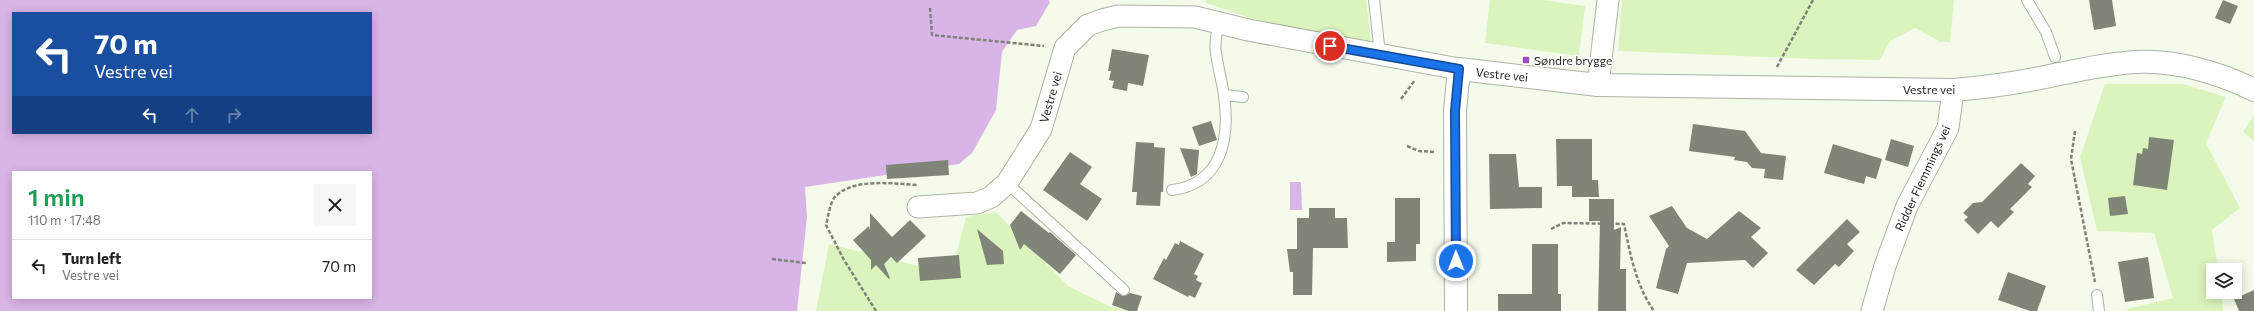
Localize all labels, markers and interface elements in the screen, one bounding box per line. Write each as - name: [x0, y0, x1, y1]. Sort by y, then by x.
- text: 70 m: [94, 26, 158, 60]
- icon: left: [28, 28, 80, 80]
- pin: [1313, 29, 1347, 63]
- icon: arrive: [1319, 35, 1341, 57]
- place label: Søndre brygge: [1534, 53, 1612, 67]
- marker: Søndre brygge: [1521, 55, 1531, 65]
- text: Vestre vei: [94, 60, 173, 82]
- street label: Vestre vei: [1475, 64, 1529, 84]
- street label: Vestre vei: [1036, 70, 1064, 124]
- street label: Vestre vei: [1903, 82, 1955, 96]
- icon: left: [139, 104, 161, 126]
- icon: ahead: [181, 104, 203, 126]
- icon: right: [223, 104, 245, 126]
- street label: Ridder Flemmings vei: [1891, 123, 1953, 233]
- text: 1 min: [28, 182, 85, 211]
- button: close: [314, 184, 356, 226]
- text: 110 m · 17:48: [28, 212, 101, 228]
- position arrow: [1435, 240, 1477, 282]
- text: Turn left: [62, 249, 121, 267]
- icon: left: [28, 255, 50, 277]
- text: 70 m: [322, 257, 356, 275]
- map controls: [2206, 263, 2242, 299]
- button: layers: [2206, 263, 2242, 299]
- text: Vestre vei: [62, 267, 119, 283]

